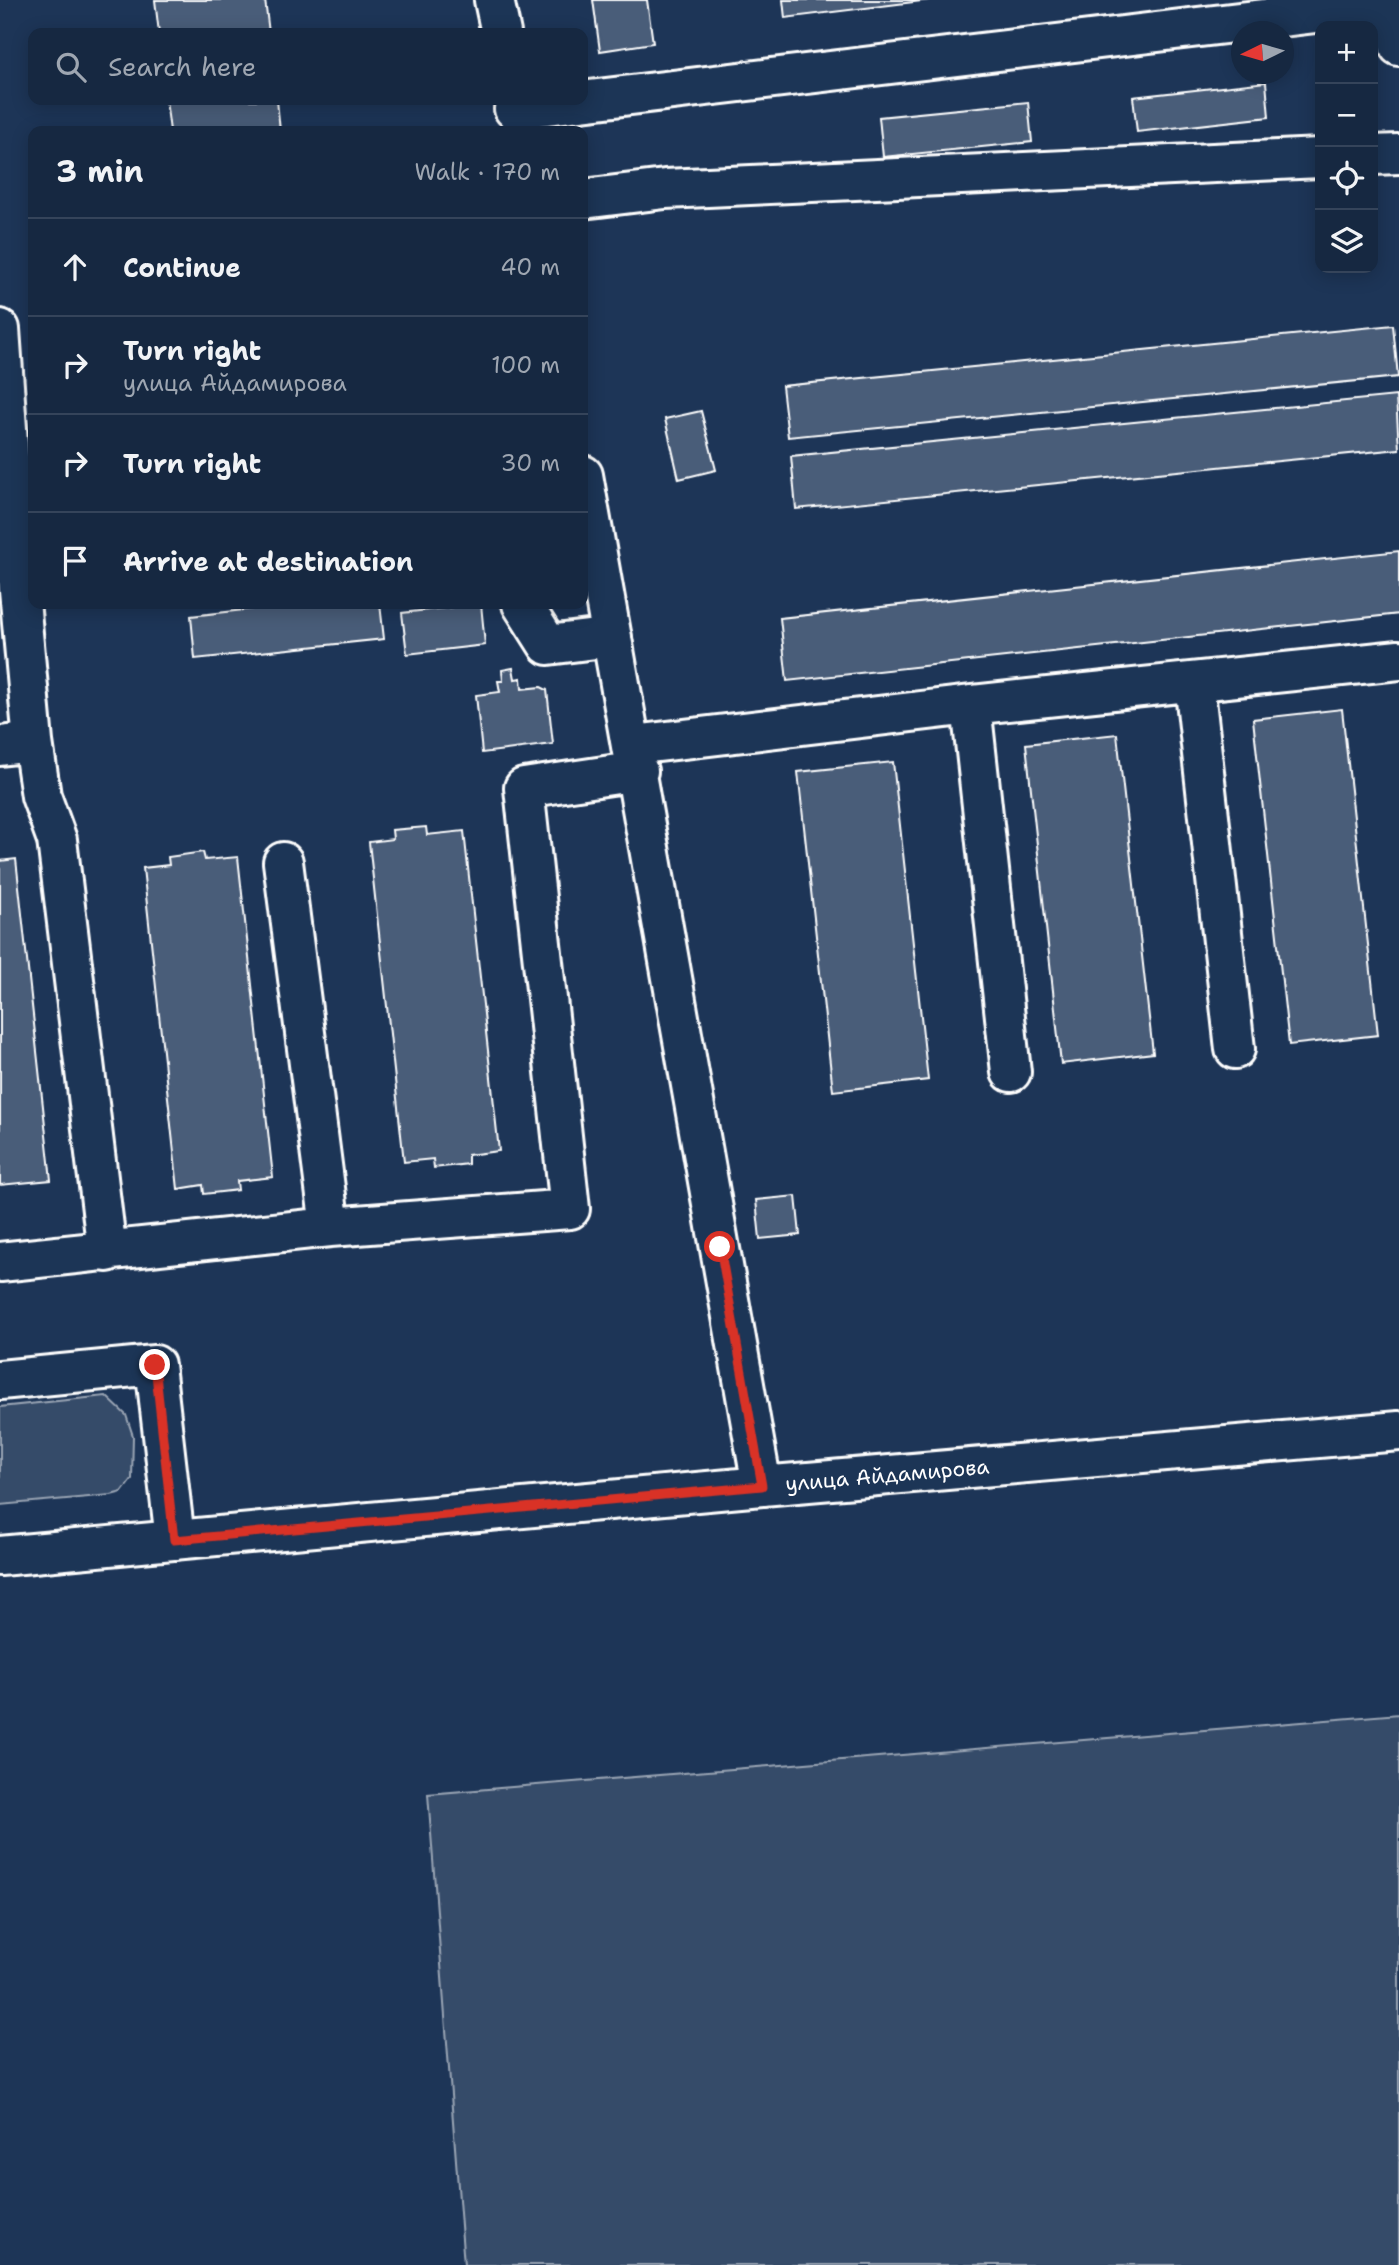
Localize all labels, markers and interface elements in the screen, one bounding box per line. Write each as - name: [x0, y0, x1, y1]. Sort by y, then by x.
- north arrow: [1231, 21, 1294, 84]
- map controls: [1315, 21, 1378, 273]
- button: +: [1315, 21, 1378, 84]
- search box: [28, 28, 588, 105]
- icon: search: [52, 48, 90, 86]
- text: Search here: [108, 49, 257, 84]
- button: −: [1315, 84, 1378, 147]
- button: locate: [1315, 147, 1378, 210]
- text: 3 min: [56, 151, 143, 192]
- text: Walk · 170 m: [415, 157, 560, 187]
- button: layers: [1315, 210, 1378, 273]
- icon: ahead: [56, 248, 94, 286]
- text: Continue: [123, 250, 241, 285]
- text: 40 m: [500, 252, 560, 282]
- text: Turn right: [123, 333, 261, 368]
- icon: right: [56, 346, 94, 384]
- text: 100 m: [491, 350, 560, 380]
- text: улица Айдамирова: [123, 368, 347, 398]
- icon: right: [56, 444, 94, 482]
- text: Turn right: [123, 446, 261, 481]
- text: 30 m: [501, 448, 560, 478]
- icon: arrive: [56, 542, 94, 580]
- text: Arrive at destination: [123, 544, 413, 579]
- route start: [704, 1231, 735, 1262]
- route end: [139, 1349, 170, 1380]
- street label: улица Айдамирова: [784, 1452, 990, 1498]

